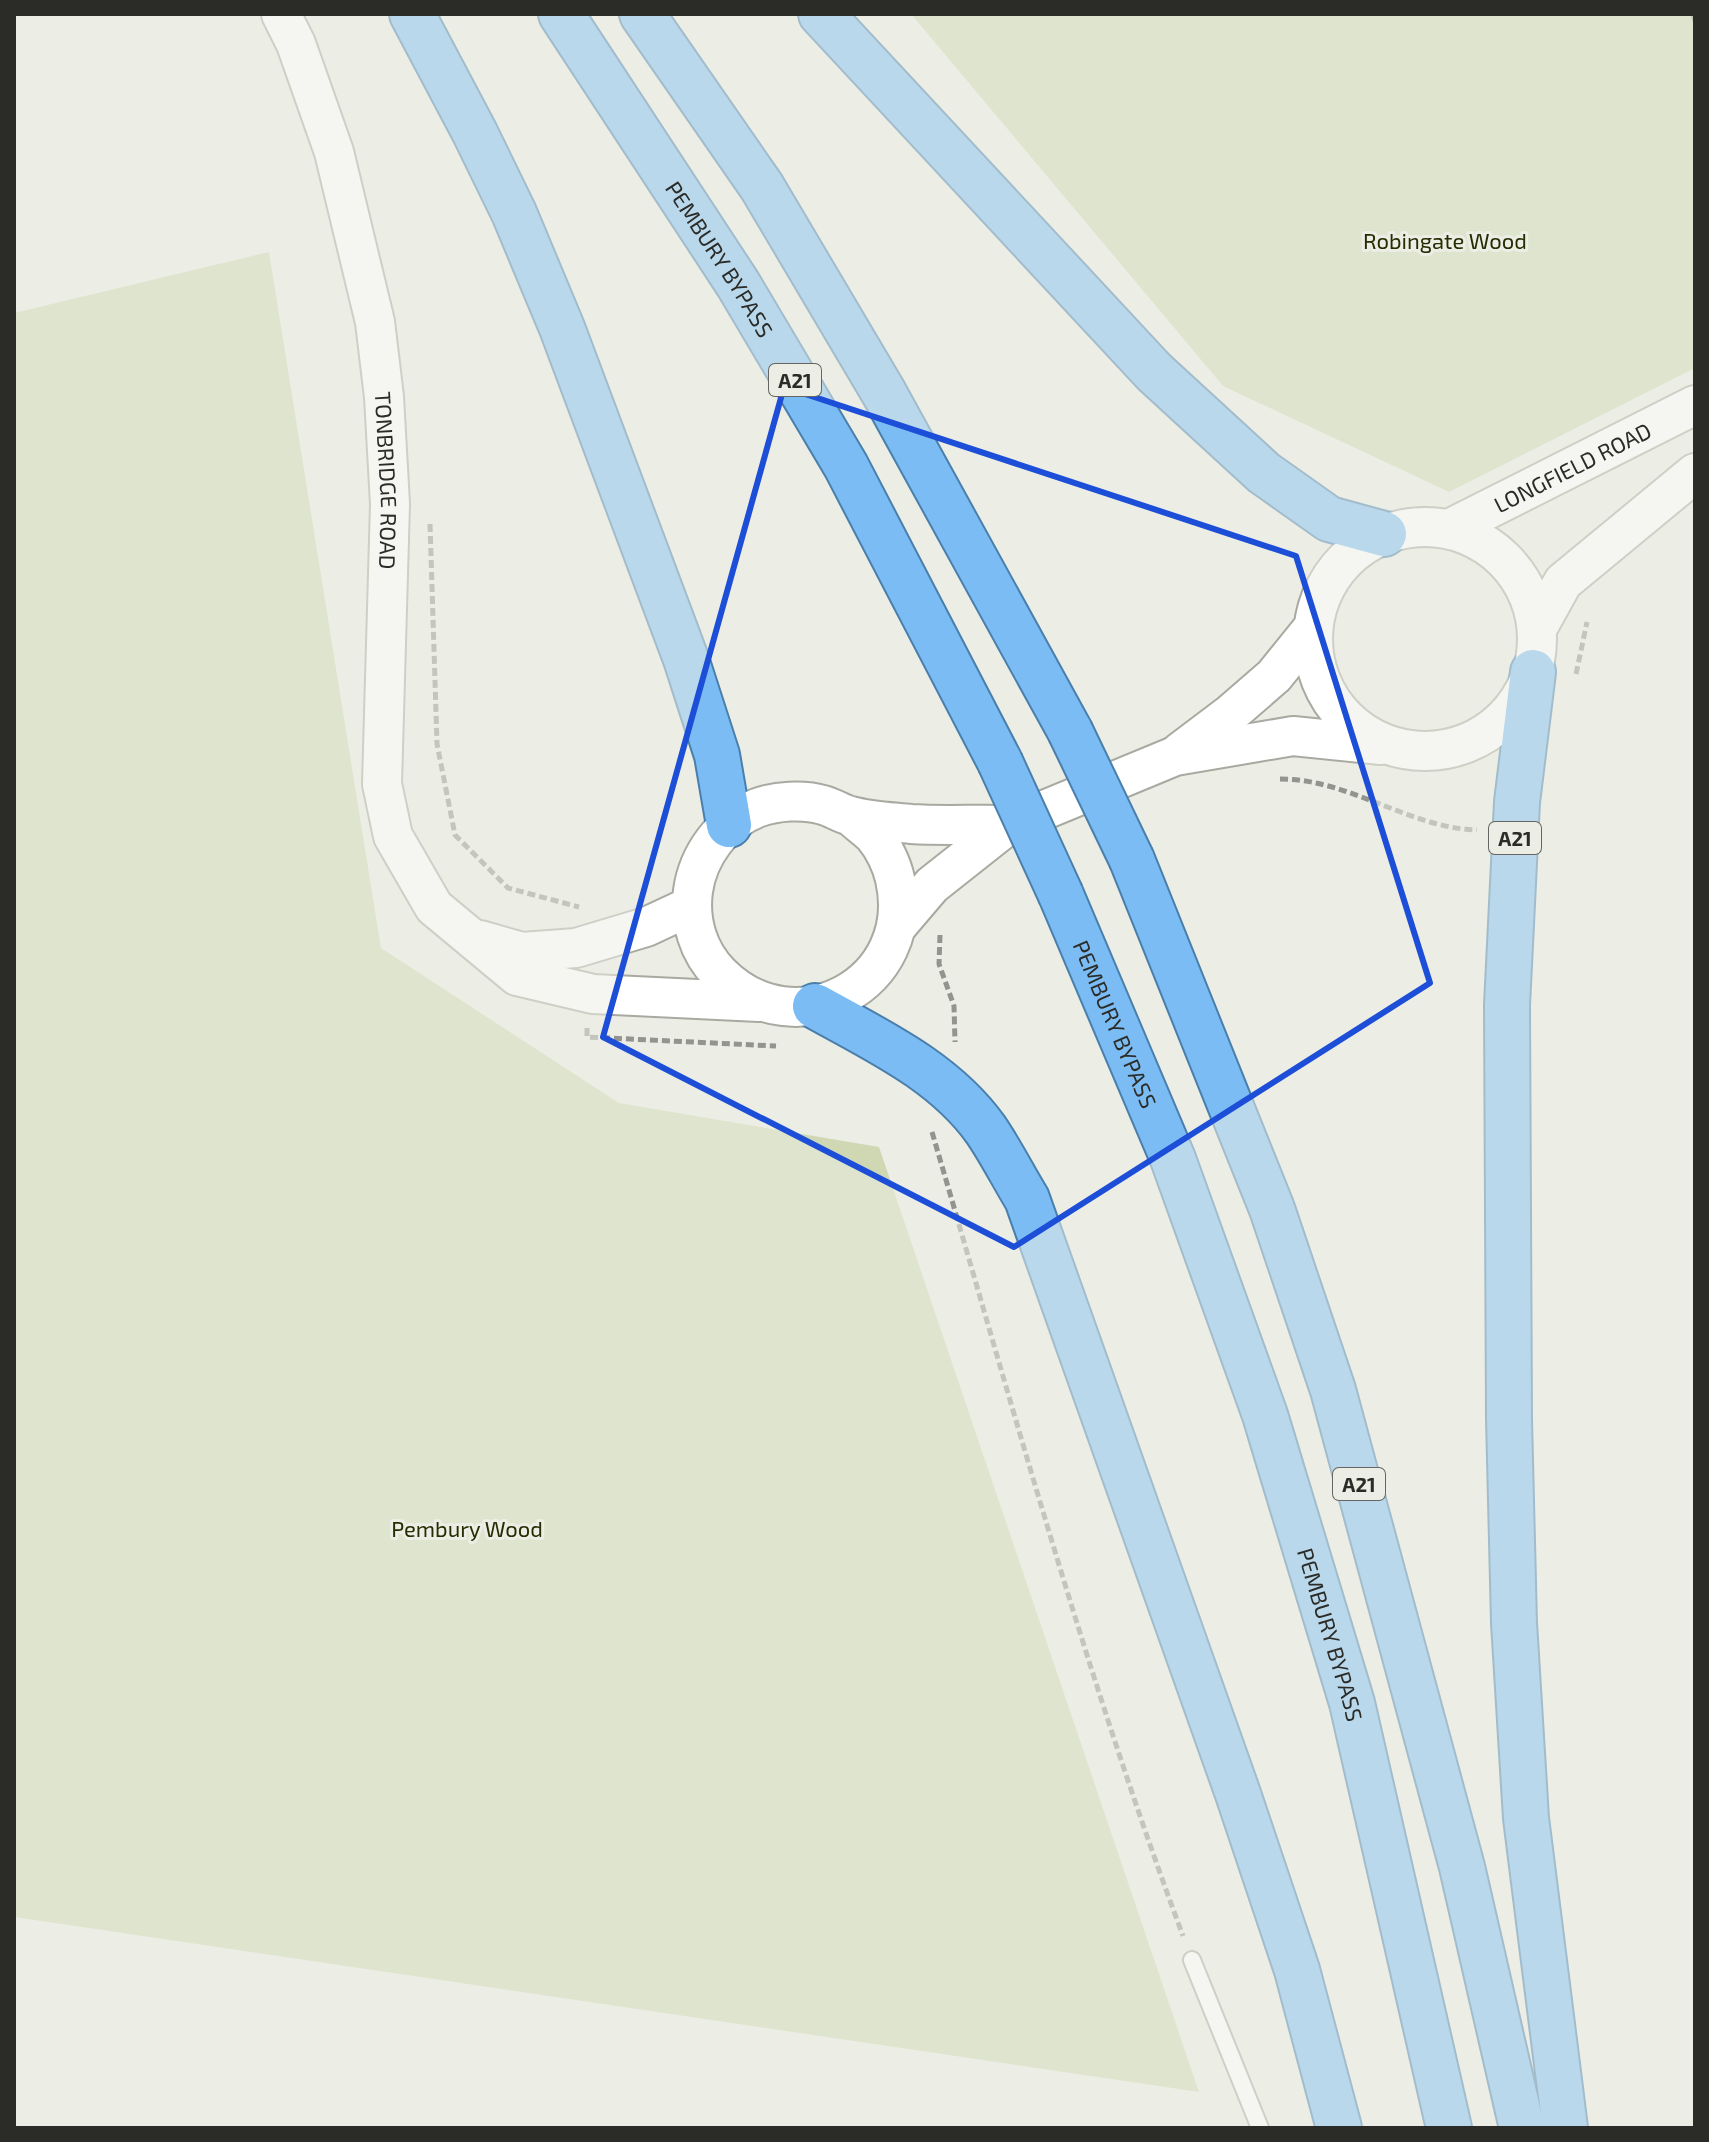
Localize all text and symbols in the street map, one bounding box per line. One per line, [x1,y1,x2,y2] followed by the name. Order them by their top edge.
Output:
[661,176,779,341] street label: PEMBURY BYPASS
[1363,227,1527,253] park label: Robingate Wood
[769,364,821,396] road number: A21
[371,391,403,570] street label: TONBRIDGE ROAD
[1489,416,1655,517] street label: LONGFIELD ROAD
[1489,822,1541,854] road number: A21
[1069,936,1163,1112] street label: PEMBURY BYPASS
[1333,1468,1385,1500] road number: A21
[391,1515,543,1541] park label: Pembury Wood
[1293,1545,1369,1724] street label: PEMBURY BYPASS

